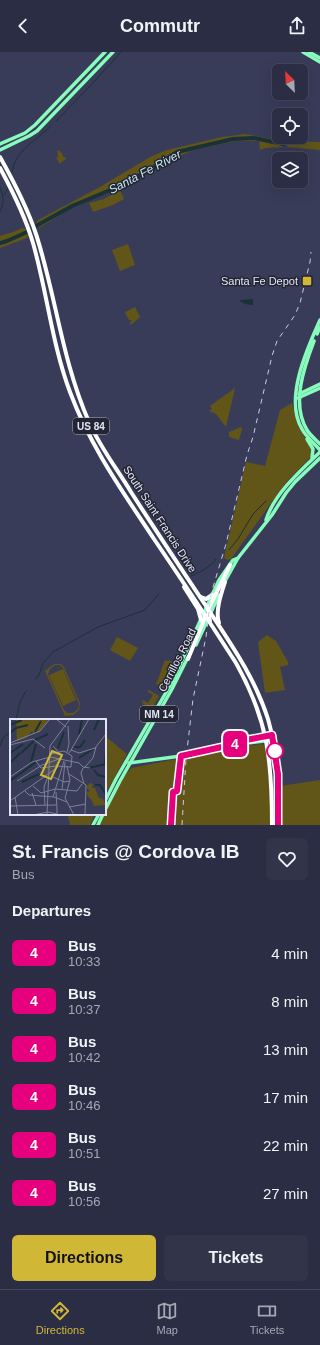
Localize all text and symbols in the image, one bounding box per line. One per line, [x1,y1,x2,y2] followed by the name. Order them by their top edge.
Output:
[12,15,34,37] icon: back
[286,15,308,37] icon: share
[120,16,200,36] text: Commutr
[272,64,308,100] north arrow
[272,64,308,188] map controls
[272,108,308,144] button: locate
[106,147,184,197] water label: Santa Fe River
[272,152,308,188] button: layers
[221,275,298,287] place label: Santa Fe Depot
[301,275,313,287] marker: Santa Fe Depot
[73,418,109,434] road number: US 84
[121,463,199,575] street label: South Saint Francis Drive
[156,626,198,694] street label: Cerrillos Road
[140,706,178,722] road number: NM 14
[10,719,106,815] inset map
[222,731,248,757] line badge: 4
[231,736,239,752] text: 4
[266,742,284,760] unlabelled marker
[266,838,308,880] button: heart
[12,841,240,862] text: St. Francis @ Cordova IB
[12,867,34,882] text: Bus
[12,902,91,919] text: Departures
[68,937,96,954] text: Bus
[30,945,38,961] text: 4
[271,945,308,962] text: 4 min
[68,954,101,969] text: 10:33
[68,985,96,1002] text: Bus
[30,993,38,1009] text: 4
[271,993,308,1010] text: 8 min
[68,1002,101,1017] text: 10:37
[68,1033,96,1050] text: Bus
[30,1041,38,1057] text: 4
[263,1041,308,1058] text: 13 min
[68,1050,101,1065] text: 10:42
[68,1081,96,1098] text: Bus
[30,1089,38,1105] text: 4
[263,1089,308,1106] text: 17 min
[68,1098,101,1113] text: 10:46
[68,1129,96,1146] text: Bus
[30,1137,38,1153] text: 4
[263,1137,308,1154] text: 22 min
[68,1146,101,1161] text: 10:51
[68,1177,96,1194] text: Bus
[30,1185,38,1201] text: 4
[263,1185,308,1202] text: 27 min
[68,1194,101,1209] text: 10:56
[12,1235,156,1281] button: Directions
[164,1235,308,1281] button: Tickets
[36,1300,85,1336] tab: Directions
[156,1300,178,1336] tab: Map
[250,1300,284,1336] tab: Tickets

